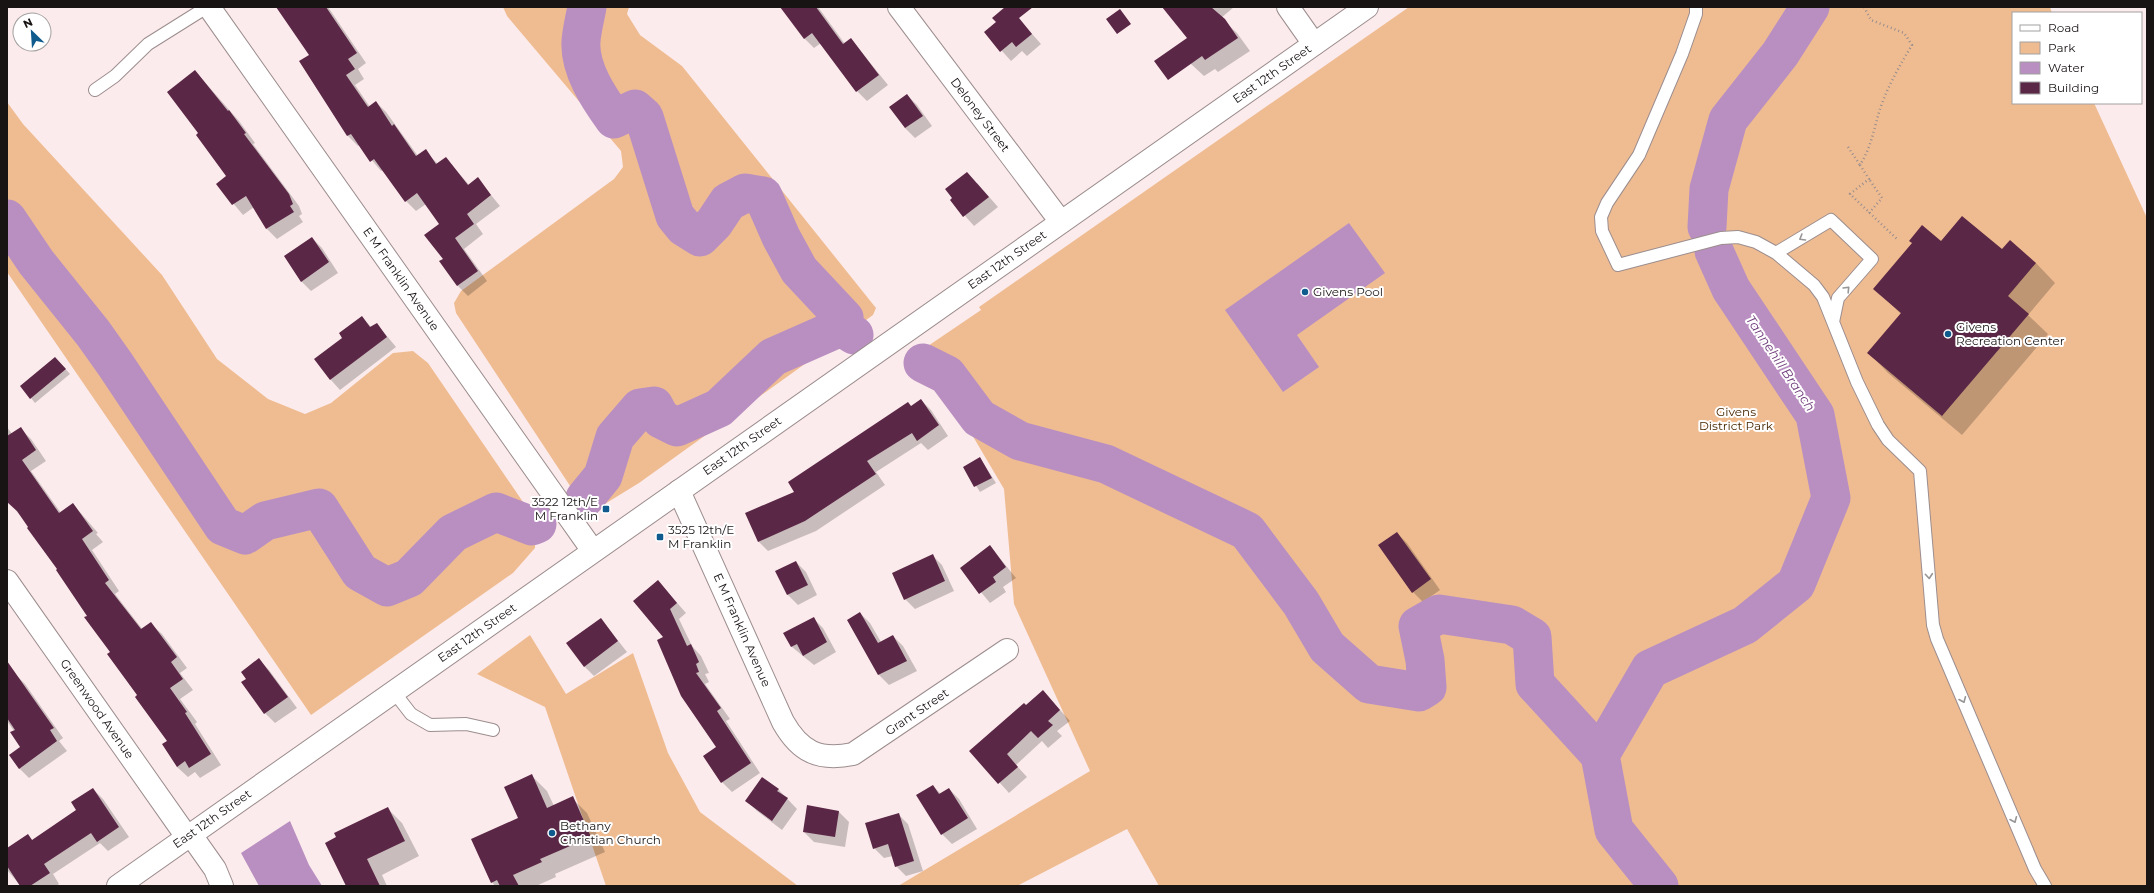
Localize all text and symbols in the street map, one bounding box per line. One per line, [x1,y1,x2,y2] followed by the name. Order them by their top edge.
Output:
[12,12,52,52] north arrow
[2012,12,2142,104] legend
[21,15,35,31] text: N
[2048,20,2079,35] text: Road
[2048,40,2076,55] text: Park
[1230,41,1314,106] street label: East 12th Street
[2048,60,2085,75] text: Water
[948,75,1013,155] street label: Deloney Street
[2048,80,2099,95] text: Building
[360,224,443,333] street label: E M Franklin Avenue
[965,227,1049,292] street label: East 12th Street
[1799,233,1806,240] one-way arrow
[1313,284,1383,299] place label: Givens Pool
[1842,286,1850,294] one-way arrow
[1300,287,1310,297] marker: Givens Pool
[1743,312,1819,414] water label: Tannehill Branch
[1956,319,2065,348] place label: Givens Recreation Center
[1943,329,1953,339] marker: Givens Recreation Center
[1699,404,1774,433] park label: Givens District Park
[700,413,784,478] street label: East 12th Street
[532,494,598,523] place label: 3522 12th/E M Franklin
[601,504,611,514] marker: 3522 12th/E M Franklin
[668,522,734,551] place label: 3525 12th/E M Franklin
[655,532,665,542] marker: 3525 12th/E M Franklin
[711,571,774,689] street label: E M Franklin Avenue
[1925,573,1934,579] one-way arrow
[435,600,519,665] street label: East 12th Street
[57,656,138,762] street label: Greenwood Avenue
[882,685,951,738] street label: Grant Street
[1958,697,1966,704] one-way arrow
[170,786,254,851] street label: East 12th Street
[2009,816,2017,823] one-way arrow
[560,818,661,847] place label: Bethany Christian Church
[547,828,557,838] marker: Bethany Christian Church

